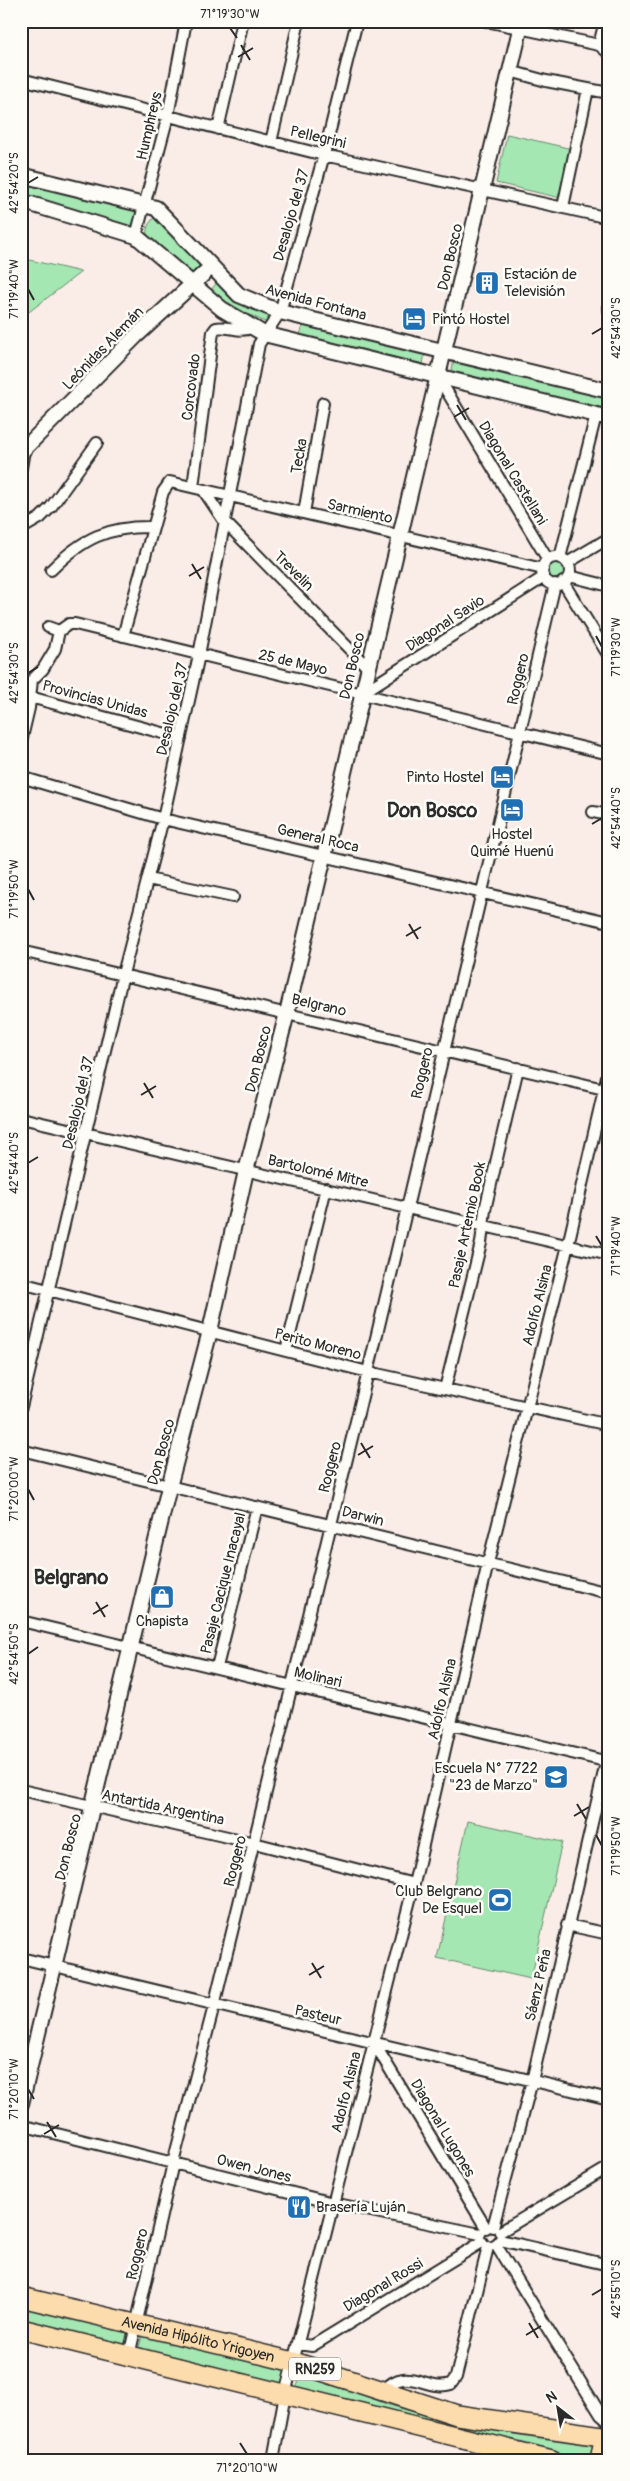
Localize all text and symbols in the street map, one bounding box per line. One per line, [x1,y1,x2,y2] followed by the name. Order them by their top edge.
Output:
[200,7,260,22] text: 71°19'30"W
[132,90,167,162] street label: Humphreys
[288,122,348,153] street label: Pellegrini
[7,152,22,214] text: 42°54'20"S
[269,167,314,263] street label: Desalojo del 37
[434,222,467,292] street label: Don Bosco
[7,259,22,319] text: 71°19'40"W
[504,265,577,301] place label: Estación de Televisión
[474,270,500,296] building icon: Estación de Televisión
[263,280,369,325] street label: Avenida Fontana
[609,297,624,359] text: 42°54'30"S
[59,303,148,394] street label: Leónidas Alemán
[401,306,427,332] hotel icon: Pintó Hostel
[432,310,510,329] place label: Pintó Hostel
[178,353,205,422] street label: Corcovado
[474,418,551,529] street label: Diagonal Castellani
[287,437,312,475] street label: Tecka
[325,495,394,528] street label: Sarmiento
[270,547,318,595] street label: Trevelin
[402,591,488,656] street label: Diagonal Savio
[609,617,624,677] text: 71°19'30"W
[336,631,369,701] street label: Don Bosco
[7,642,22,704] text: 42°54'30"S
[257,645,329,680] street label: 25 de Mayo
[503,651,534,707] street label: Roggero
[153,661,192,757] street label: Desalojo del 37
[40,676,150,723] street label: Provincias Unidas
[489,764,515,790] hotel icon: Pinto Hostel
[406,768,484,787] place label: Pinto Hostel
[609,787,624,849] text: 42°54'40"S
[499,797,525,823] hotel icon: Hostel Quimé Huenú
[387,798,478,823] district label: Don Bosco
[275,820,361,857] street label: General Roca
[470,825,554,861] place label: Hostel Quimé Huenú
[7,859,22,919] text: 71°19'50"W
[290,990,348,1021] street label: Belgrano
[241,1024,276,1094] street label: Don Bosco
[407,1045,438,1101] street label: Roggero
[59,1055,98,1151] street label: Desalojo del 37
[7,1132,22,1194] text: 42°54'40"S
[266,1151,371,1192] street label: Bartolomé Mitre
[445,1159,490,1290] street label: Pasaje Artemio Book
[609,1216,624,1276] text: 71°19'40"W
[518,1263,557,1348] street label: Adolfo Alsina
[272,1325,363,1364] street label: Perito Moreno
[144,1417,179,1487] street label: Don Bosco
[315,1439,346,1495] street label: Roggero
[7,1456,22,1522] text: 71°20'00"W
[340,1502,386,1531] street label: Darwin
[197,1510,250,1656] street label: Pasaje Cacique Inacayal
[34,1565,108,1590] district label: Belgrano
[149,1584,175,1610] shop icon: Chapista
[136,1612,188,1631] place label: Chapista
[7,1623,22,1685] text: 42°54'50"S
[424,1657,461,1742] street label: Adolfo Alsina
[292,1663,344,1692] street label: Molinari
[435,1759,538,1795] place label: Escuela N° 7722 "23 de Marzo"
[543,1764,569,1790] school or university icon: Escuela N° 7722 "23 de Marzo"
[100,1785,226,1830] street label: Antartida Argentina
[51,1812,86,1882] street label: Don Bosco
[609,1816,624,1876] text: 71°19'50"W
[220,1833,251,1889] street label: Roggero
[395,1882,482,1918] place label: Club Belgrano De Esquel
[487,1887,513,1913] sports icon: Club Belgrano De Esquel
[521,1947,556,2023] street label: Sáenz Peña
[293,2001,344,2030] street label: Pasteur
[327,2050,366,2135] street label: Adolfo Alsina
[7,2058,22,2120] text: 71°20'10"W
[406,2076,479,2181] street label: Diagonal Lugones
[215,2150,293,2187] street label: Owen Jones
[286,2194,312,2220] restaurant icon: Brasería Luján
[316,2198,406,2217] place label: Brasería Luján
[122,2226,153,2282] street label: Roggero
[340,2254,427,2317] street label: Diagonal Rossi
[609,2259,624,2319] text: 42°55'10"S
[119,2312,276,2367] street label: Avenida Hipólito Yrigoyen
[289,2358,341,2380] road number: RN259
[532,2384,582,2434] north arrow
[543,2388,560,2407] text: N
[216,2461,278,2476] text: 71°20'10"W

